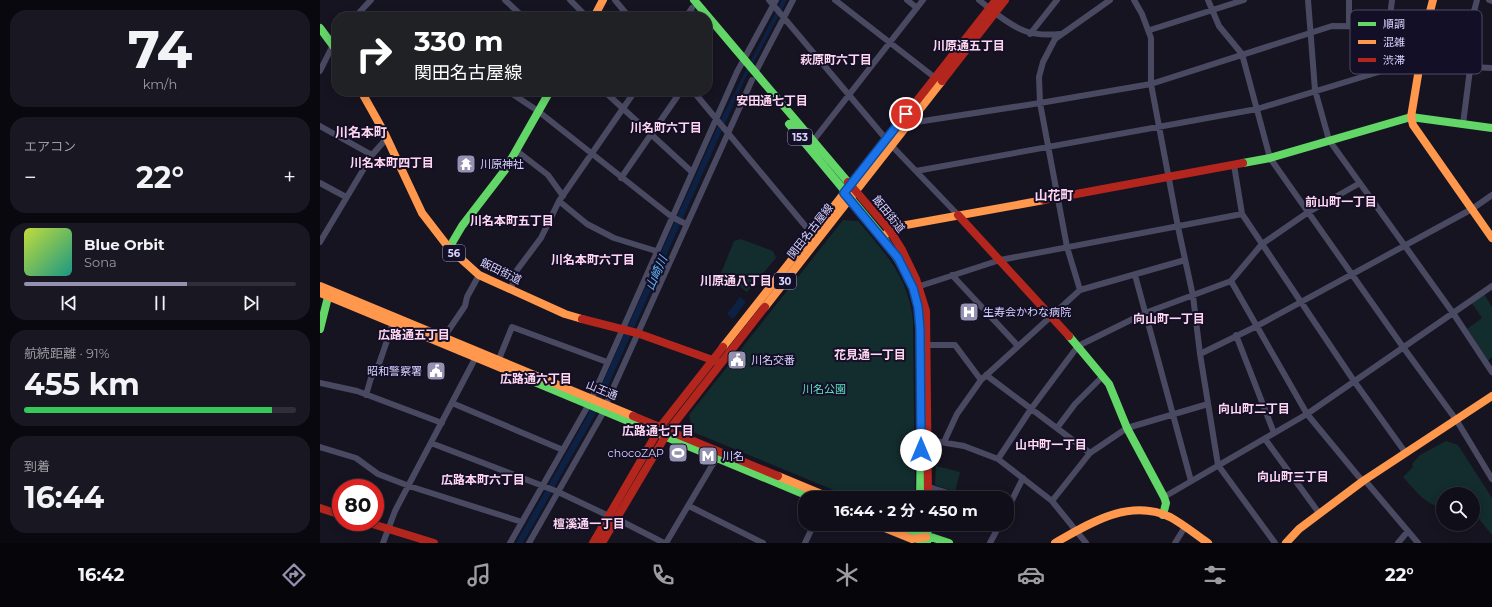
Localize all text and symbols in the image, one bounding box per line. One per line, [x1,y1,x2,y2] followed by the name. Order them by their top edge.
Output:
[1350,10,1482,74] legend
[1383,17,1405,31] text: 順調
[128,18,192,81] text: 74
[414,24,503,58] text: 330 m
[348,28,400,80] icon: right
[1383,35,1405,49] text: 混雑
[933,38,1005,53] district label: 川原通五丁目
[800,52,872,67] district label: 萩原町六丁目
[1383,53,1405,67] text: 渋滞
[414,62,522,84] text: 関田名古屋線
[143,76,177,92] text: km/h
[736,93,808,108] district label: 安田通七丁目
[889,97,923,131] pin
[895,103,917,125] icon: arrive
[630,120,702,135] district label: 川名町六丁目
[335,124,387,140] district label: 川名本町
[788,129,812,145] road number: 153
[24,138,76,154] text: エアコン
[455,153,477,175] temple icon: 川原神社
[350,155,434,170] district label: 川名本町四丁目
[480,157,524,171] place label: 川原神社
[136,159,184,196] text: 22°
[24,164,37,191] text: −
[283,164,296,191] text: +
[1034,187,1074,203] district label: 山花町
[870,192,908,236] street label: 飯田街道
[1305,194,1377,209] district label: 前山町一丁目
[784,201,836,261] street label: 関田名古屋線
[470,213,554,228] district label: 川名本町五丁目
[84,235,164,254] text: Blue Orbit
[443,245,465,261] road number: 56
[551,252,635,267] district label: 川名本町六丁目
[642,252,671,293] water label: 山崎川
[84,254,117,270] text: Sona
[478,255,524,287] street label: 飯田街道
[700,273,772,288] district label: 川原通八丁目
[774,273,796,289] road number: 30
[58,292,80,314] icon: previous
[149,292,171,314] icon: pause
[240,292,262,314] icon: next
[958,301,980,323] hospital icon: 生寿会かわな病院
[983,305,1071,319] place label: 生寿会かわな病院
[1133,311,1205,326] district label: 向山町一丁目
[378,327,450,342] district label: 広路通五丁目
[24,345,109,361] text: 航続距離 · 91%
[834,347,906,362] district label: 花見通一丁目
[726,349,748,371] public building icon: 川名交番
[751,353,795,367] place label: 川名交番
[425,360,447,382] public building icon: 昭和警察署
[367,364,422,378] place label: 昭和警察署
[24,366,140,403] text: 455 km
[500,371,572,386] district label: 広路通六丁目
[584,377,620,403] street label: 山王通
[802,382,846,396] park label: 川名公園
[1218,401,1290,416] district label: 向山町二丁目
[622,423,694,438] district label: 広路通七丁目
[900,429,942,471] position arrow
[1015,437,1087,452] district label: 山中町一丁目
[667,442,689,464] sports icon: chocoZAP
[697,445,719,467] metro station icon: 川名
[608,446,664,460] place label: chocoZAP
[722,449,744,463] place label: 川名
[24,458,50,474] text: 到着
[1257,469,1329,484] district label: 向山町三丁目
[441,472,525,487] district label: 広路本町六丁目
[24,479,104,516] text: 16:44
[332,479,384,531] speed limit sign: 80
[1436,487,1480,531] map controls
[1436,487,1480,531] button: search
[834,501,978,520] text: 16:44 · 2 分 · 450 m
[553,516,625,531] district label: 檀溪通一丁目
[280,561,308,589] icon: directions
[465,561,493,589] icon: music
[649,561,677,589] icon: phone
[833,561,861,589] icon: climate
[1017,561,1045,589] icon: car
[1201,561,1229,589] icon: filters
[78,564,124,586] text: 16:42
[1385,564,1414,586] text: 22°

